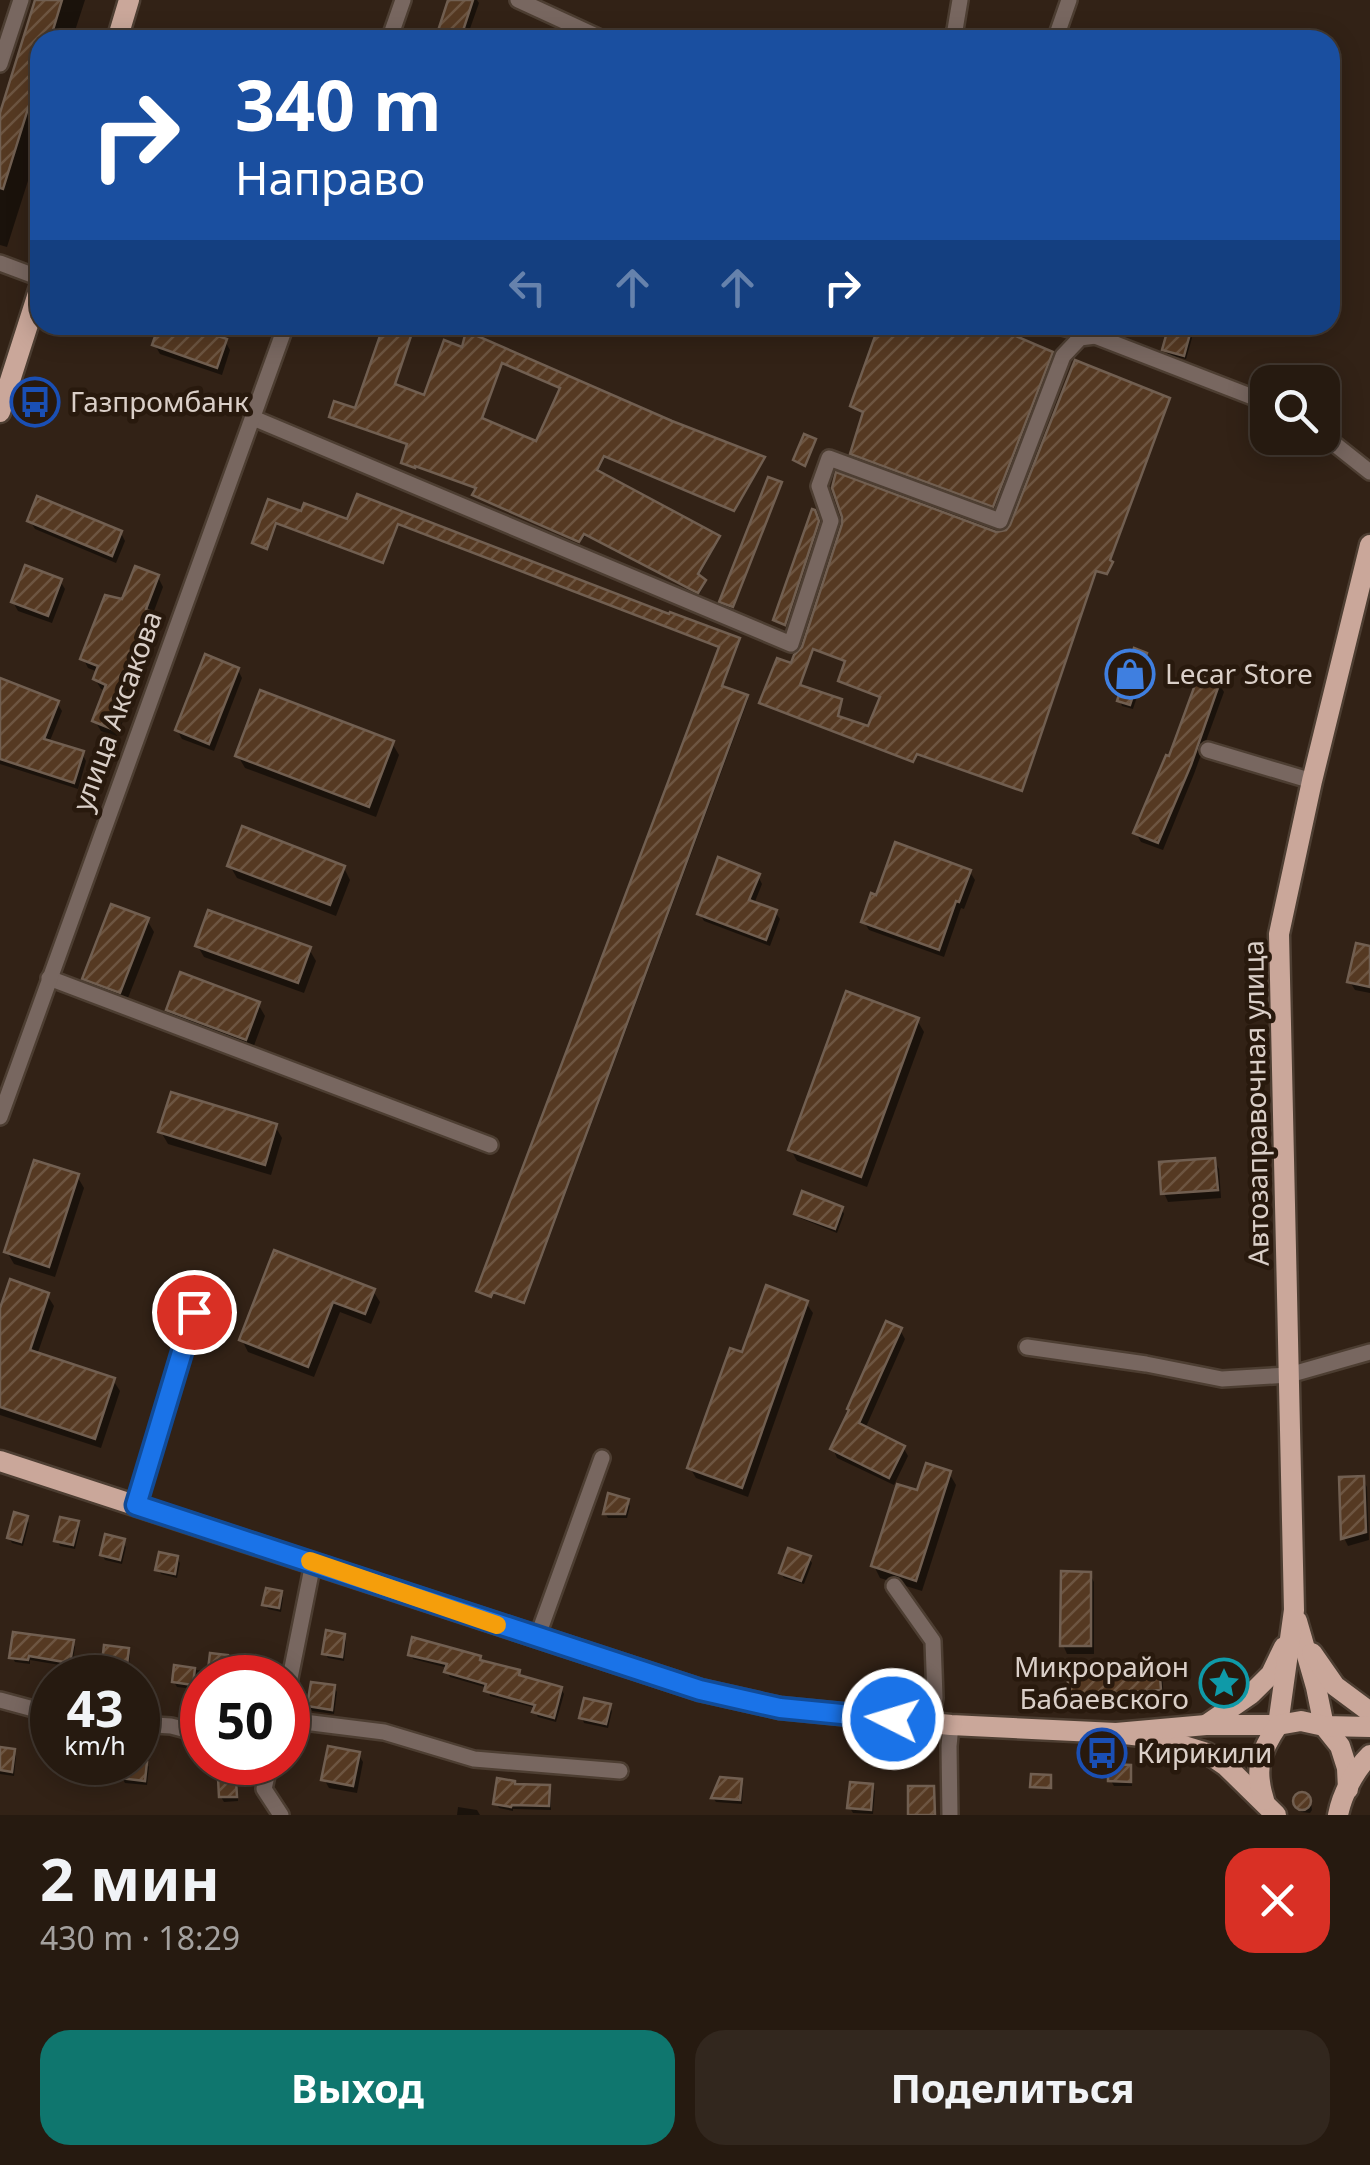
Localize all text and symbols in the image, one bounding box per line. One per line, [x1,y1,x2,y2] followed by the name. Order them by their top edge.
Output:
[235,56,442,152] text: 340 m
[70,70,200,200] icon: right
[235,147,425,208] text: Направо
[500,260,555,315] icon: left
[605,260,660,315] icon: ahead
[710,260,765,315] icon: ahead
[815,260,870,315] icon: right
[1250,365,1340,455] map controls
[1250,365,1340,455] button: search
[9,376,61,428] bus stop icon: Газпромбанк
[70,382,249,420] place label: Газпромбанк
[62,605,170,816] street label: улица Аксакова
[1104,648,1156,700] shop icon: Lecar Store
[1165,654,1313,692] place label: Lecar Store
[1233,940,1277,1266] street label: Автозаправочная улица
[152,1270,237,1355] pin
[167,1285,222,1340] icon: arrive
[1014,1647,1189,1717] place label: Микрорайон Бабаевского
[180,1655,310,1785] speed limit sign: 50
[1198,1657,1250,1709] place icon: Микрорайон Бабаевского
[841,1667,945,1771] position arrow
[66,1674,124,1742] text: 43
[1076,1727,1128,1779] bus stop icon: Кирикили
[64,1728,126,1762] text: km/h
[1137,1733,1272,1771] place label: Кирикили
[40,1837,220,1919] text: 2 мин
[1225,1848,1330,1953] button: close
[40,1916,240,1959] text: 430 m · 18:29
[40,2030,675,2145] button: Выход
[695,2030,1330,2145] button: Поделиться

